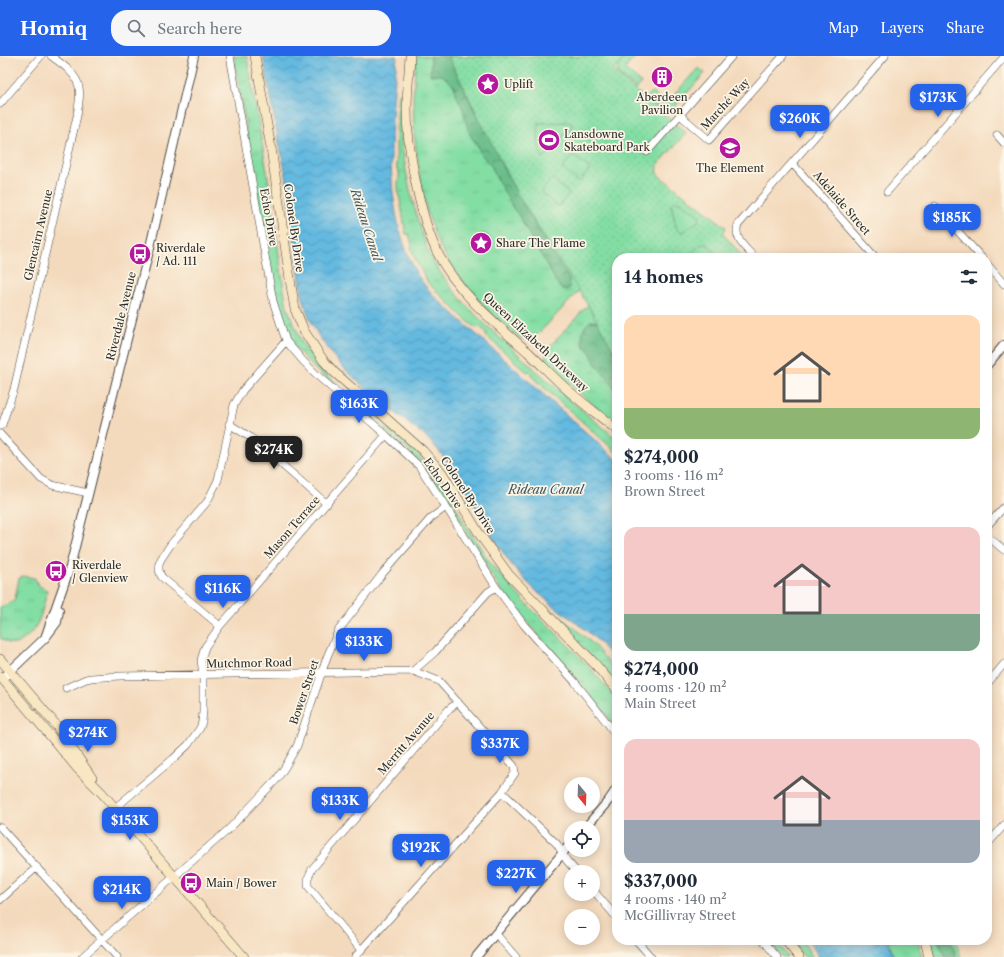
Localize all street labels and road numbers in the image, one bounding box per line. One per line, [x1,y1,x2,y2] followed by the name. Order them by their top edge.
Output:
[698,75,753,133] street label: Marché Way
[810,167,874,238] street label: Adelaide Street
[281,183,307,273] street label: Colonel By Drive
[257,187,281,247] street label: Echo Drive
[21,188,55,282] street label: Glencairn Avenue
[103,270,139,362] street label: Riverdale Avenue
[480,289,592,395] street label: Queen Elizabeth Driveway
[438,454,498,536] street label: Colonel By Drive
[420,455,466,511] street label: Echo Drive
[261,493,323,561] street label: Mason Terrace
[206,655,292,671] street label: Mutchmor Road
[286,658,322,726] street label: Bower Street
[375,709,437,777] street label: Merritt Avenue

